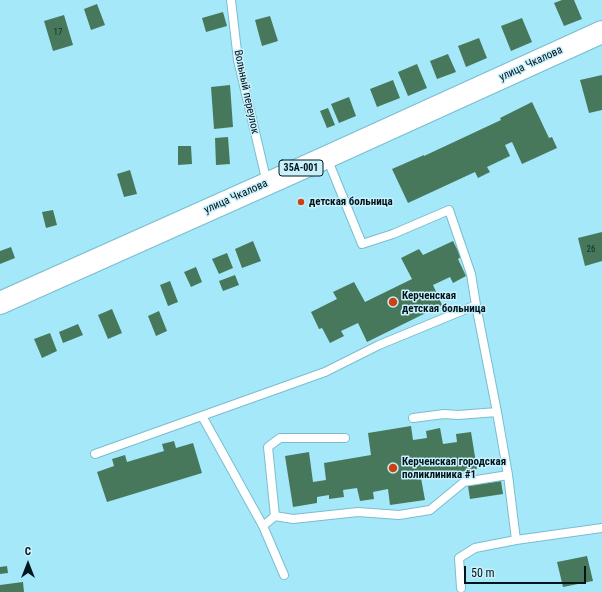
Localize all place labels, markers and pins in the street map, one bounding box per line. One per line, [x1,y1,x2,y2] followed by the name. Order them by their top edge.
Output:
[309,195,393,209] place label: детская больница
[296,197,306,207] marker: детская больница
[402,289,486,315] place label: Керченская детская больница
[387,296,399,308] marker: Керченская детская больница
[402,455,506,481] place label: Керченская городская поликлиника #1
[387,462,399,474] marker: Керченская городская поликлиника #1

